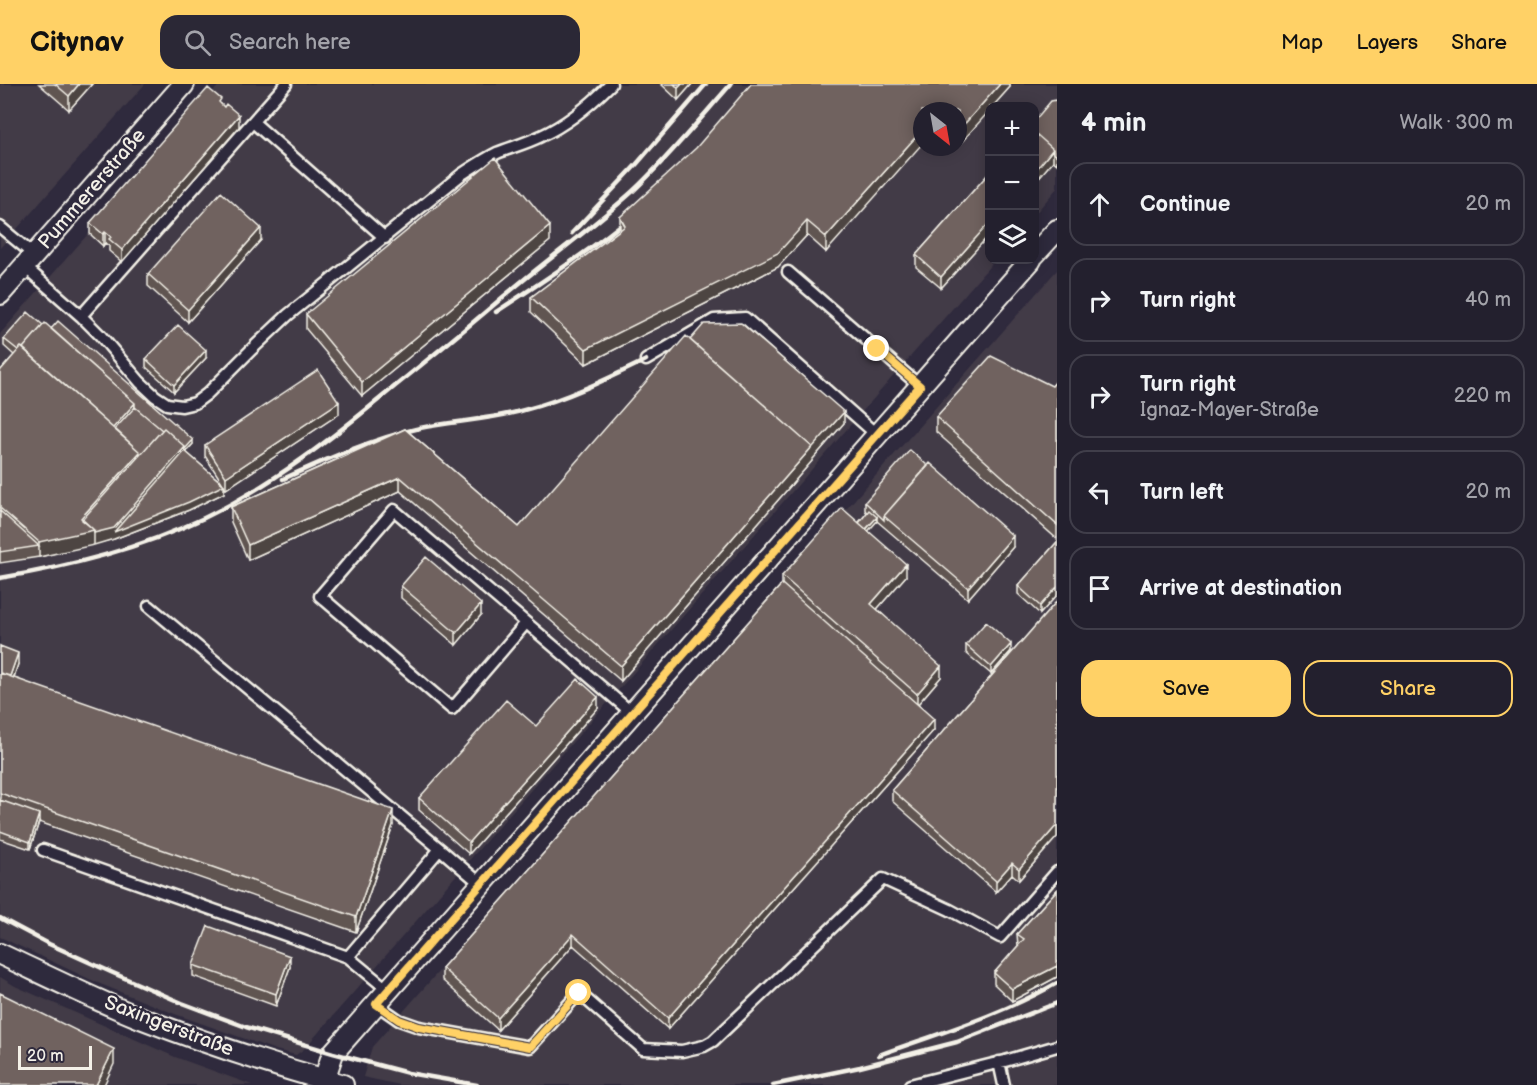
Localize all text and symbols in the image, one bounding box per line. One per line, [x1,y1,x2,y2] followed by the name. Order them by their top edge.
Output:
[160,15,580,69] search box
[30,26,124,59] text: Citynav
[181,26,214,59] icon: search
[229,29,351,56] text: Search here
[1281,30,1323,55] text: Map
[1356,30,1418,55] text: Layers
[1451,30,1507,55] text: Share
[913,102,967,156] north arrow
[985,102,1039,264] map controls
[985,102,1039,156] button: +
[1081,108,1146,139] text: 4 min
[1400,111,1513,135] text: Walk · 300 m
[33,124,151,254] street label: Pummererstraße
[985,156,1039,210] button: −
[1083,188,1116,221] icon: ahead
[1140,191,1230,218] text: Continue
[1466,192,1511,216] text: 20 m
[985,210,1039,264] button: layers
[1083,284,1116,317] icon: right
[1140,287,1236,314] text: Turn right
[1465,288,1511,312] text: 40 m
[863,335,889,361] route end
[1140,371,1236,398] text: Turn right
[1083,380,1116,413] icon: right
[1454,384,1511,408] text: 220 m
[1140,398,1319,422] text: Ignaz-Mayer-Straße
[1083,476,1116,509] icon: left
[1140,479,1224,506] text: Turn left
[1466,480,1511,504] text: 20 m
[1083,572,1116,605] icon: arrive
[1140,575,1342,602] text: Arrive at destination
[1081,660,1291,717] button: Save
[1303,660,1513,717] button: Share
[565,979,591,1005] route start
[101,990,237,1062] street label: Saxingerstraße
[18,1043,92,1070] scale bar
[27,1047,63,1066] text: 20 m

